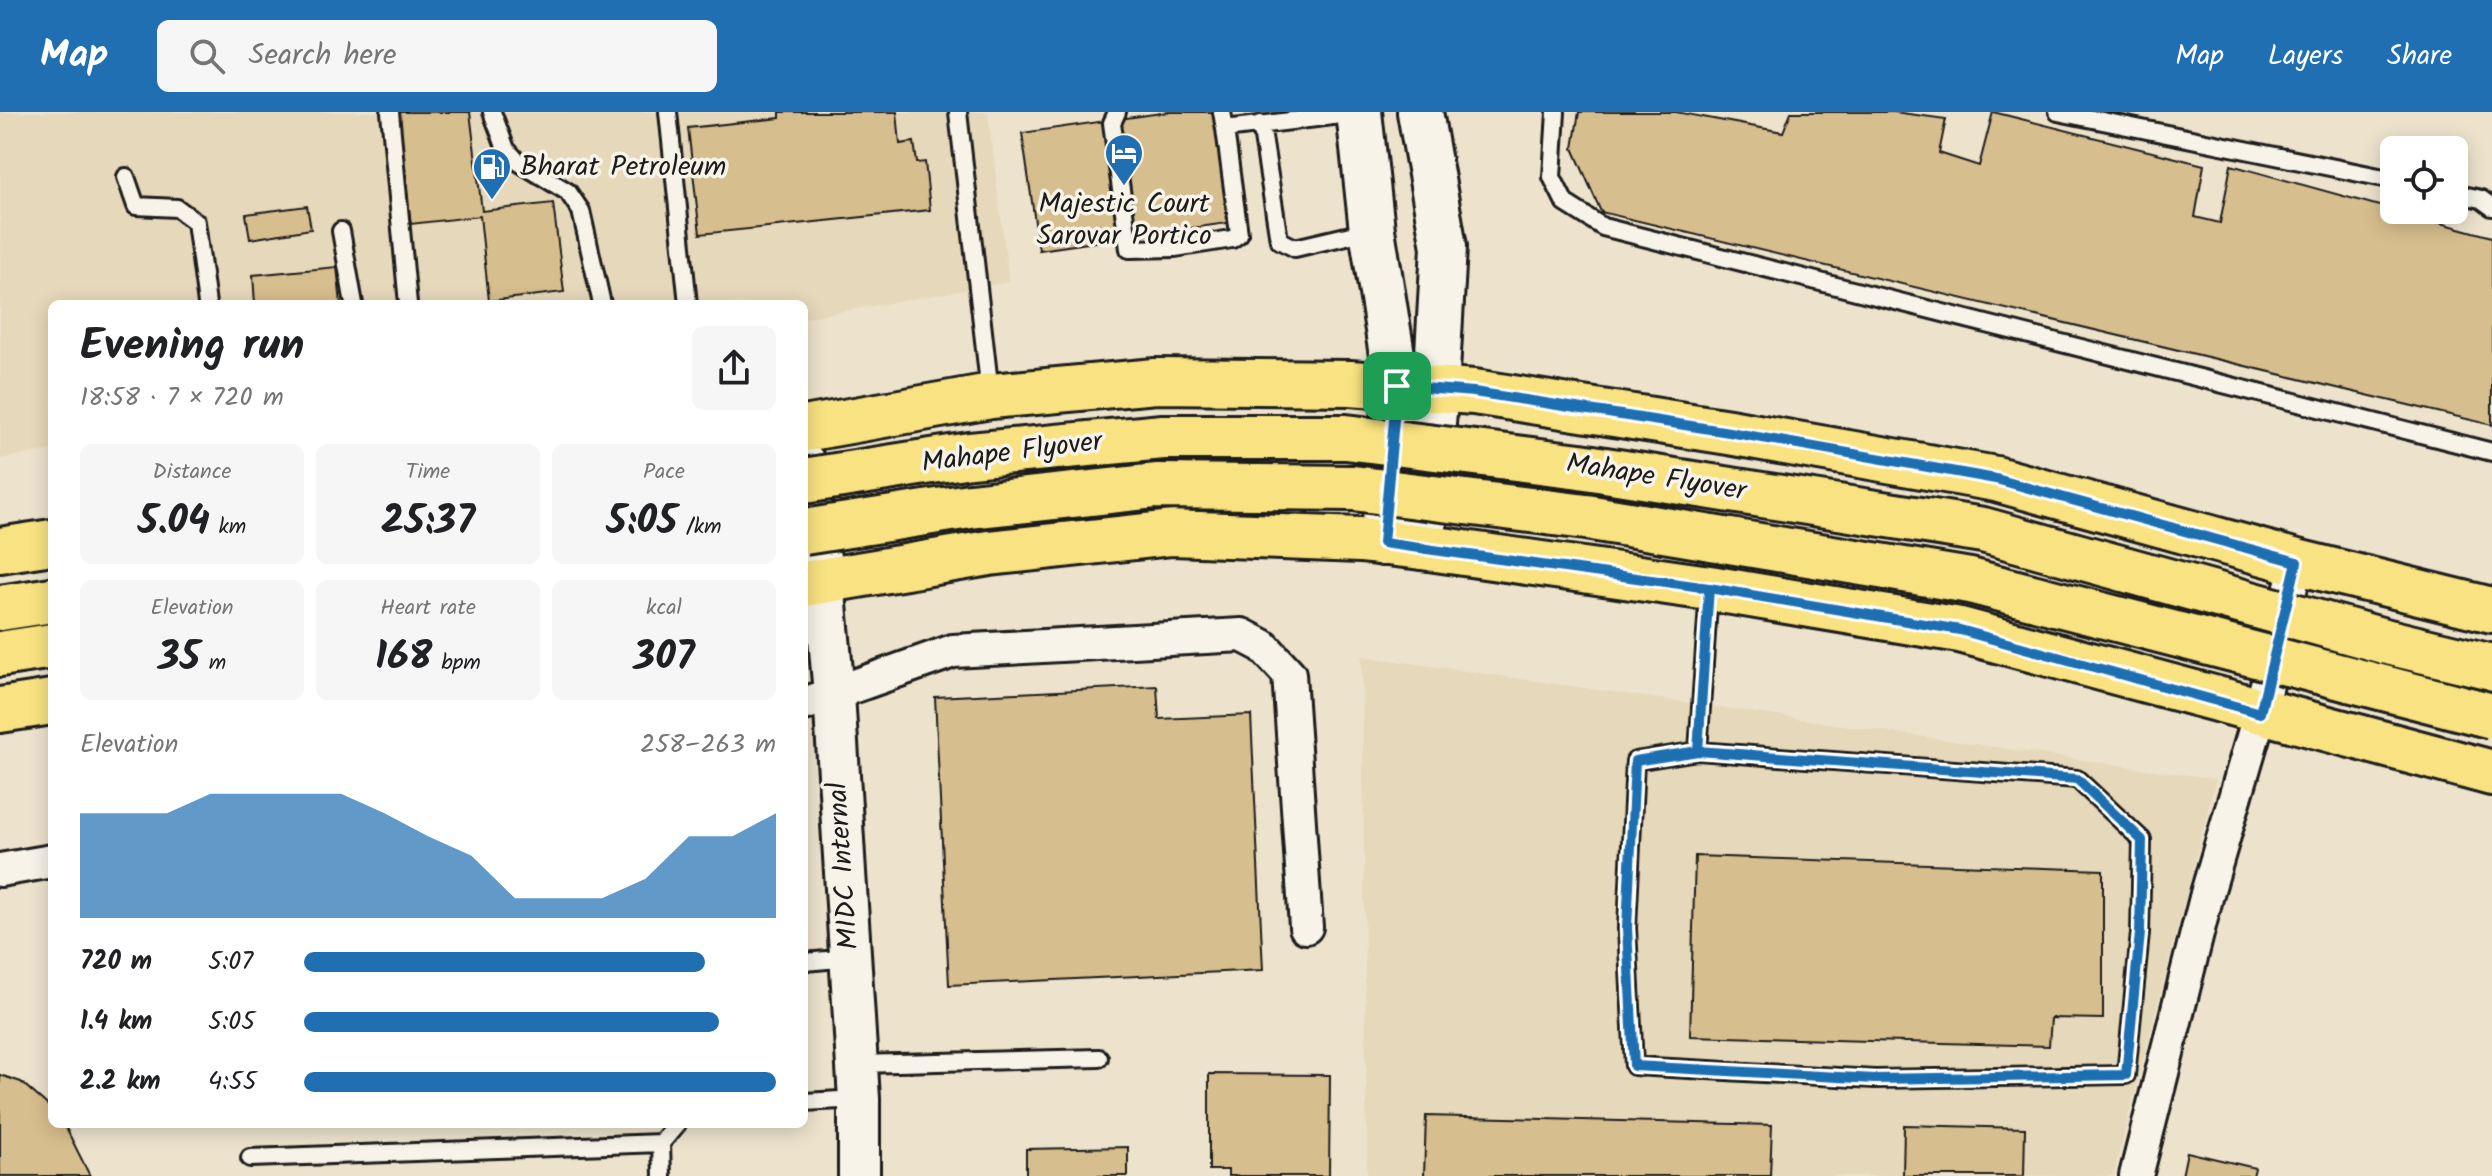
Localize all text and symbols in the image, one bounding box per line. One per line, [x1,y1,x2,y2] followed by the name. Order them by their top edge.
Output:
[157,20,717,92] search box
[40,26,109,86] text: Map
[249,32,396,80] text: Search here
[185,34,229,78] icon: search
[2175,34,2224,79] text: Map
[2268,34,2343,79] text: Layers
[2387,34,2452,79] text: Share
[1103,132,1145,187] hotel icon: Majestic Court Sarovar Portico
[2380,136,2468,224] map controls
[2380,136,2468,224] button: locate
[520,145,726,190] place label: Bharat Petroleum
[471,146,513,201] fuel station icon: Bharat Petroleum
[1036,182,1212,259] place label: Majestic Court Sarovar Portico
[80,312,304,382] text: Evening run
[692,326,776,410] button: share
[1363,352,1431,420] pin
[1375,364,1419,408] icon: arrive
[80,377,284,419] text: 18:58 · 7 × 720 m
[919,419,1107,486] street label: Mahape Flyover
[1563,442,1751,515] street label: Mahape Flyover
[152,455,232,490] text: Distance
[406,455,450,490] text: Time
[643,455,685,490] text: Pace
[138,490,210,554] text: 5.04
[381,490,475,554] text: 25:37
[606,490,677,554] text: 5:05
[210,510,246,545] text: km
[677,510,722,545] text: /km
[150,591,234,626] text: Elevation
[380,591,476,626] text: Heart rate
[646,591,682,626] text: kcal
[158,626,200,690] text: 35
[375,626,432,690] text: 168
[633,626,695,690] text: 307
[200,646,226,681] text: m
[432,646,481,681] text: bpm
[80,724,178,766] text: Elevation
[640,724,776,766] text: 258–263 m
[816,780,872,951] street label: MIDC Internal
[80,941,152,983] text: 720 m
[208,941,253,983] text: 5:07
[80,1001,152,1043] text: 1.4 km
[208,1001,255,1043] text: 5:05
[80,1061,161,1103] text: 2.2 km
[208,1061,257,1103] text: 4:55

